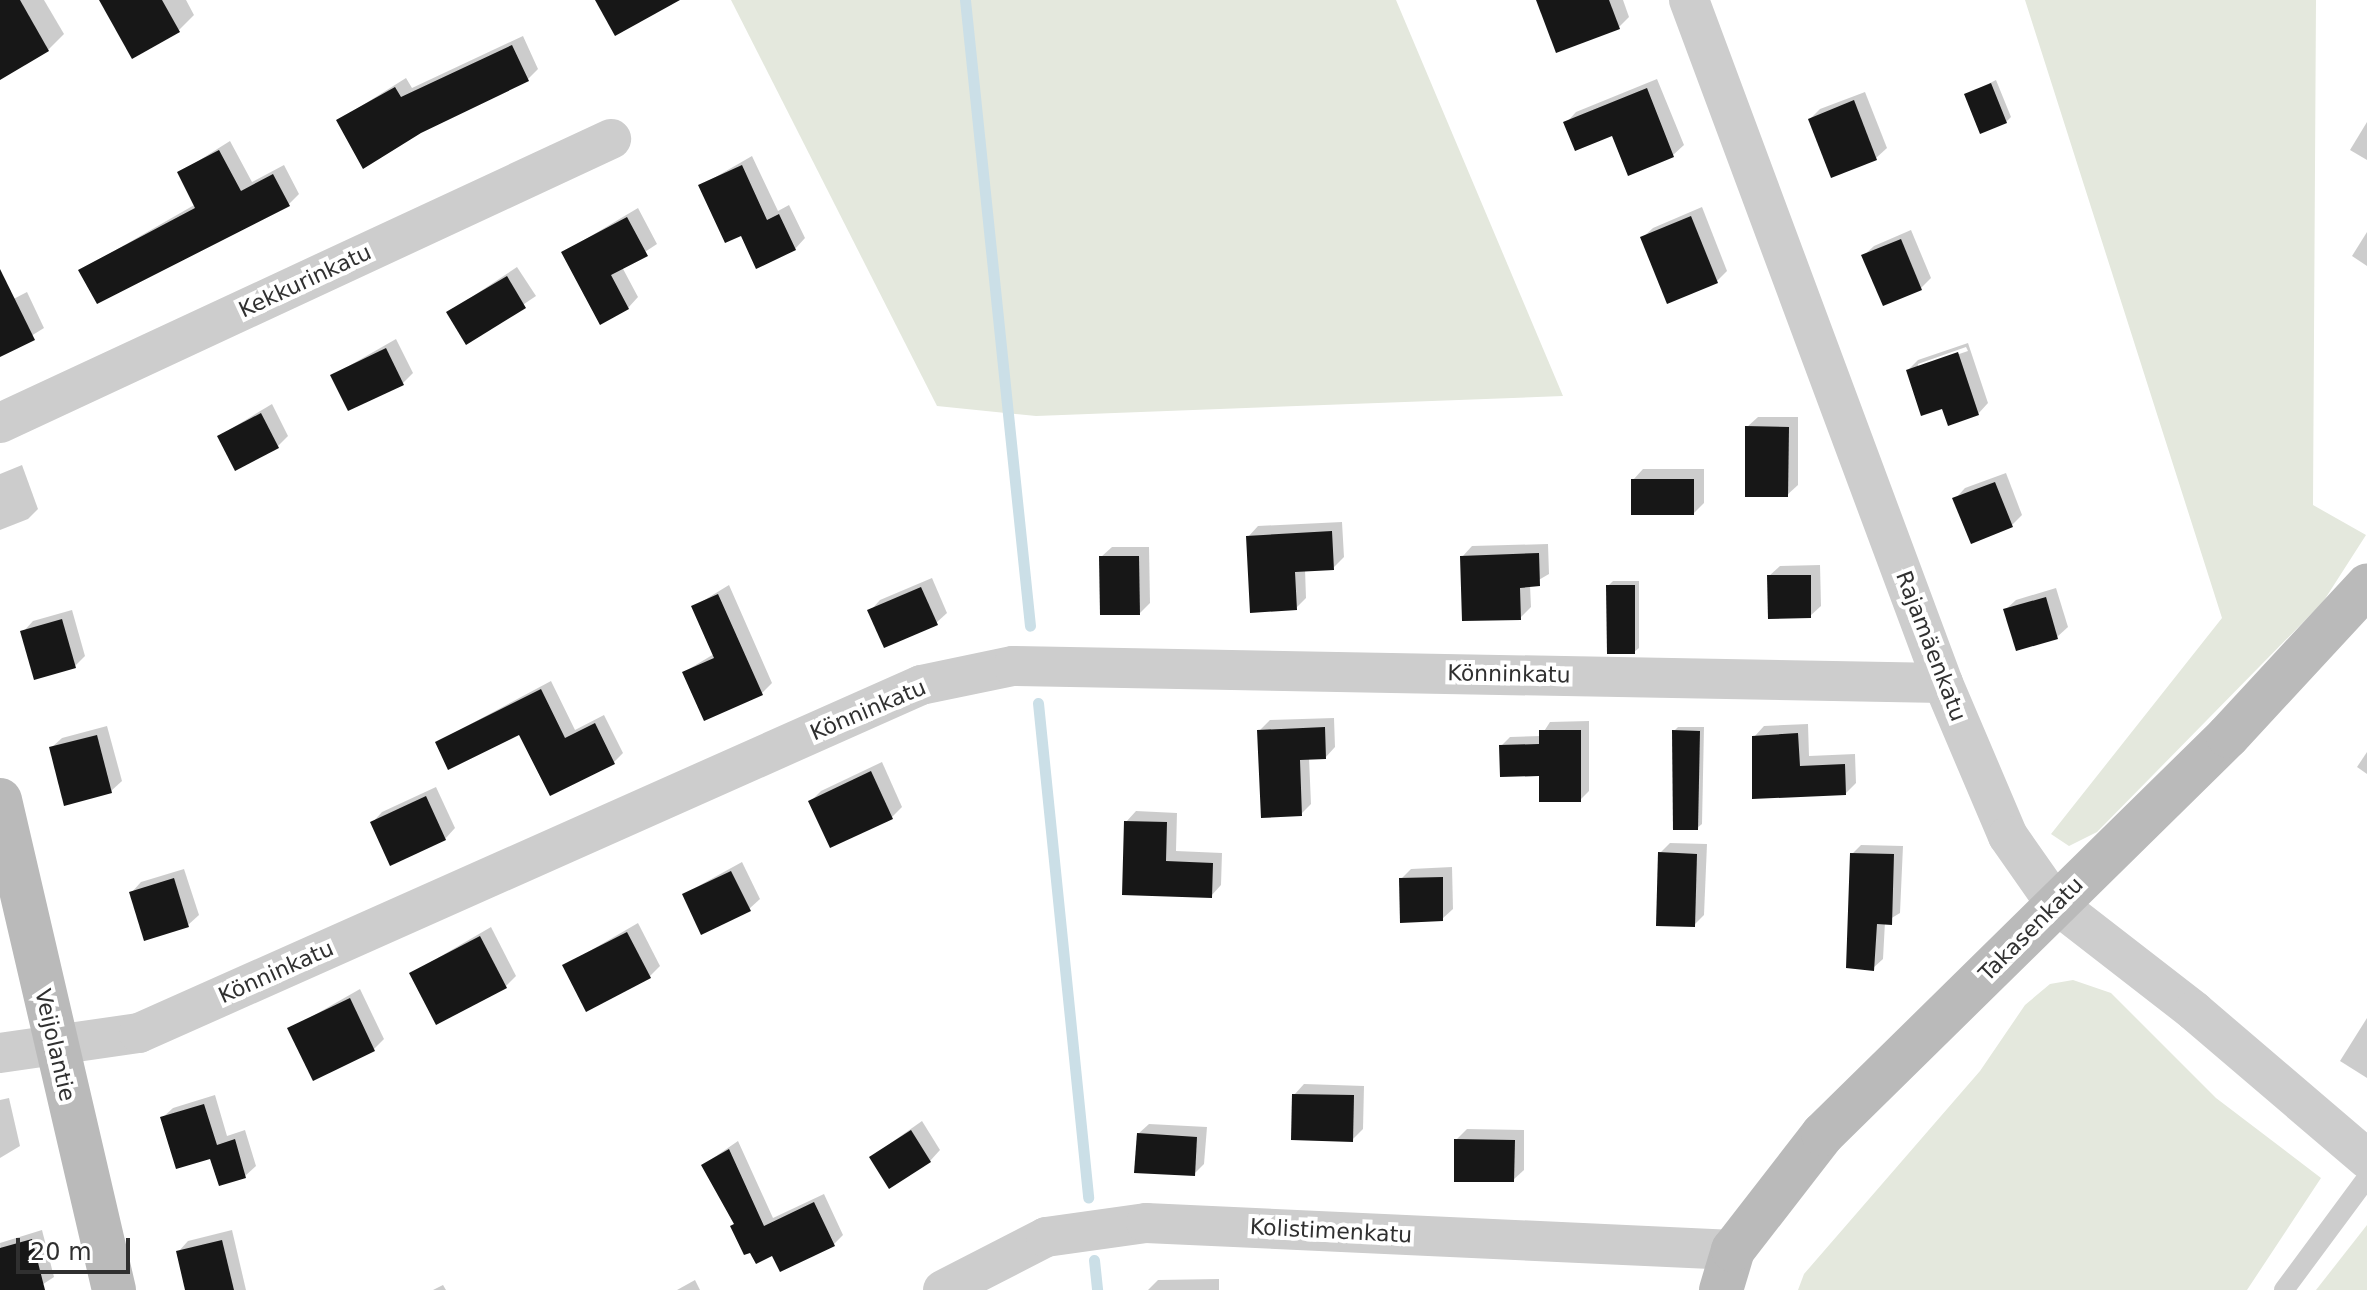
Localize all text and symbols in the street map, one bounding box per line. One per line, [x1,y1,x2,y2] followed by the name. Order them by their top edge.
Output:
[235,239,375,323] street label: Kekkurinkatu
[1890,567,1972,725] street label: Rajamäenkatu
[1447,660,1571,688] street label: Könninkatu
[806,674,930,746] street label: Könninkatu
[1973,871,2089,987] street label: Takasenkatu
[214,935,338,1009] street label: Könninkatu
[29,986,81,1104] street label: Veijolantie
[1249,1214,1413,1248] street label: Kolistimenkatu
[20,1222,134,1272] scale bar
[30,1238,92,1266] text: 20 m

